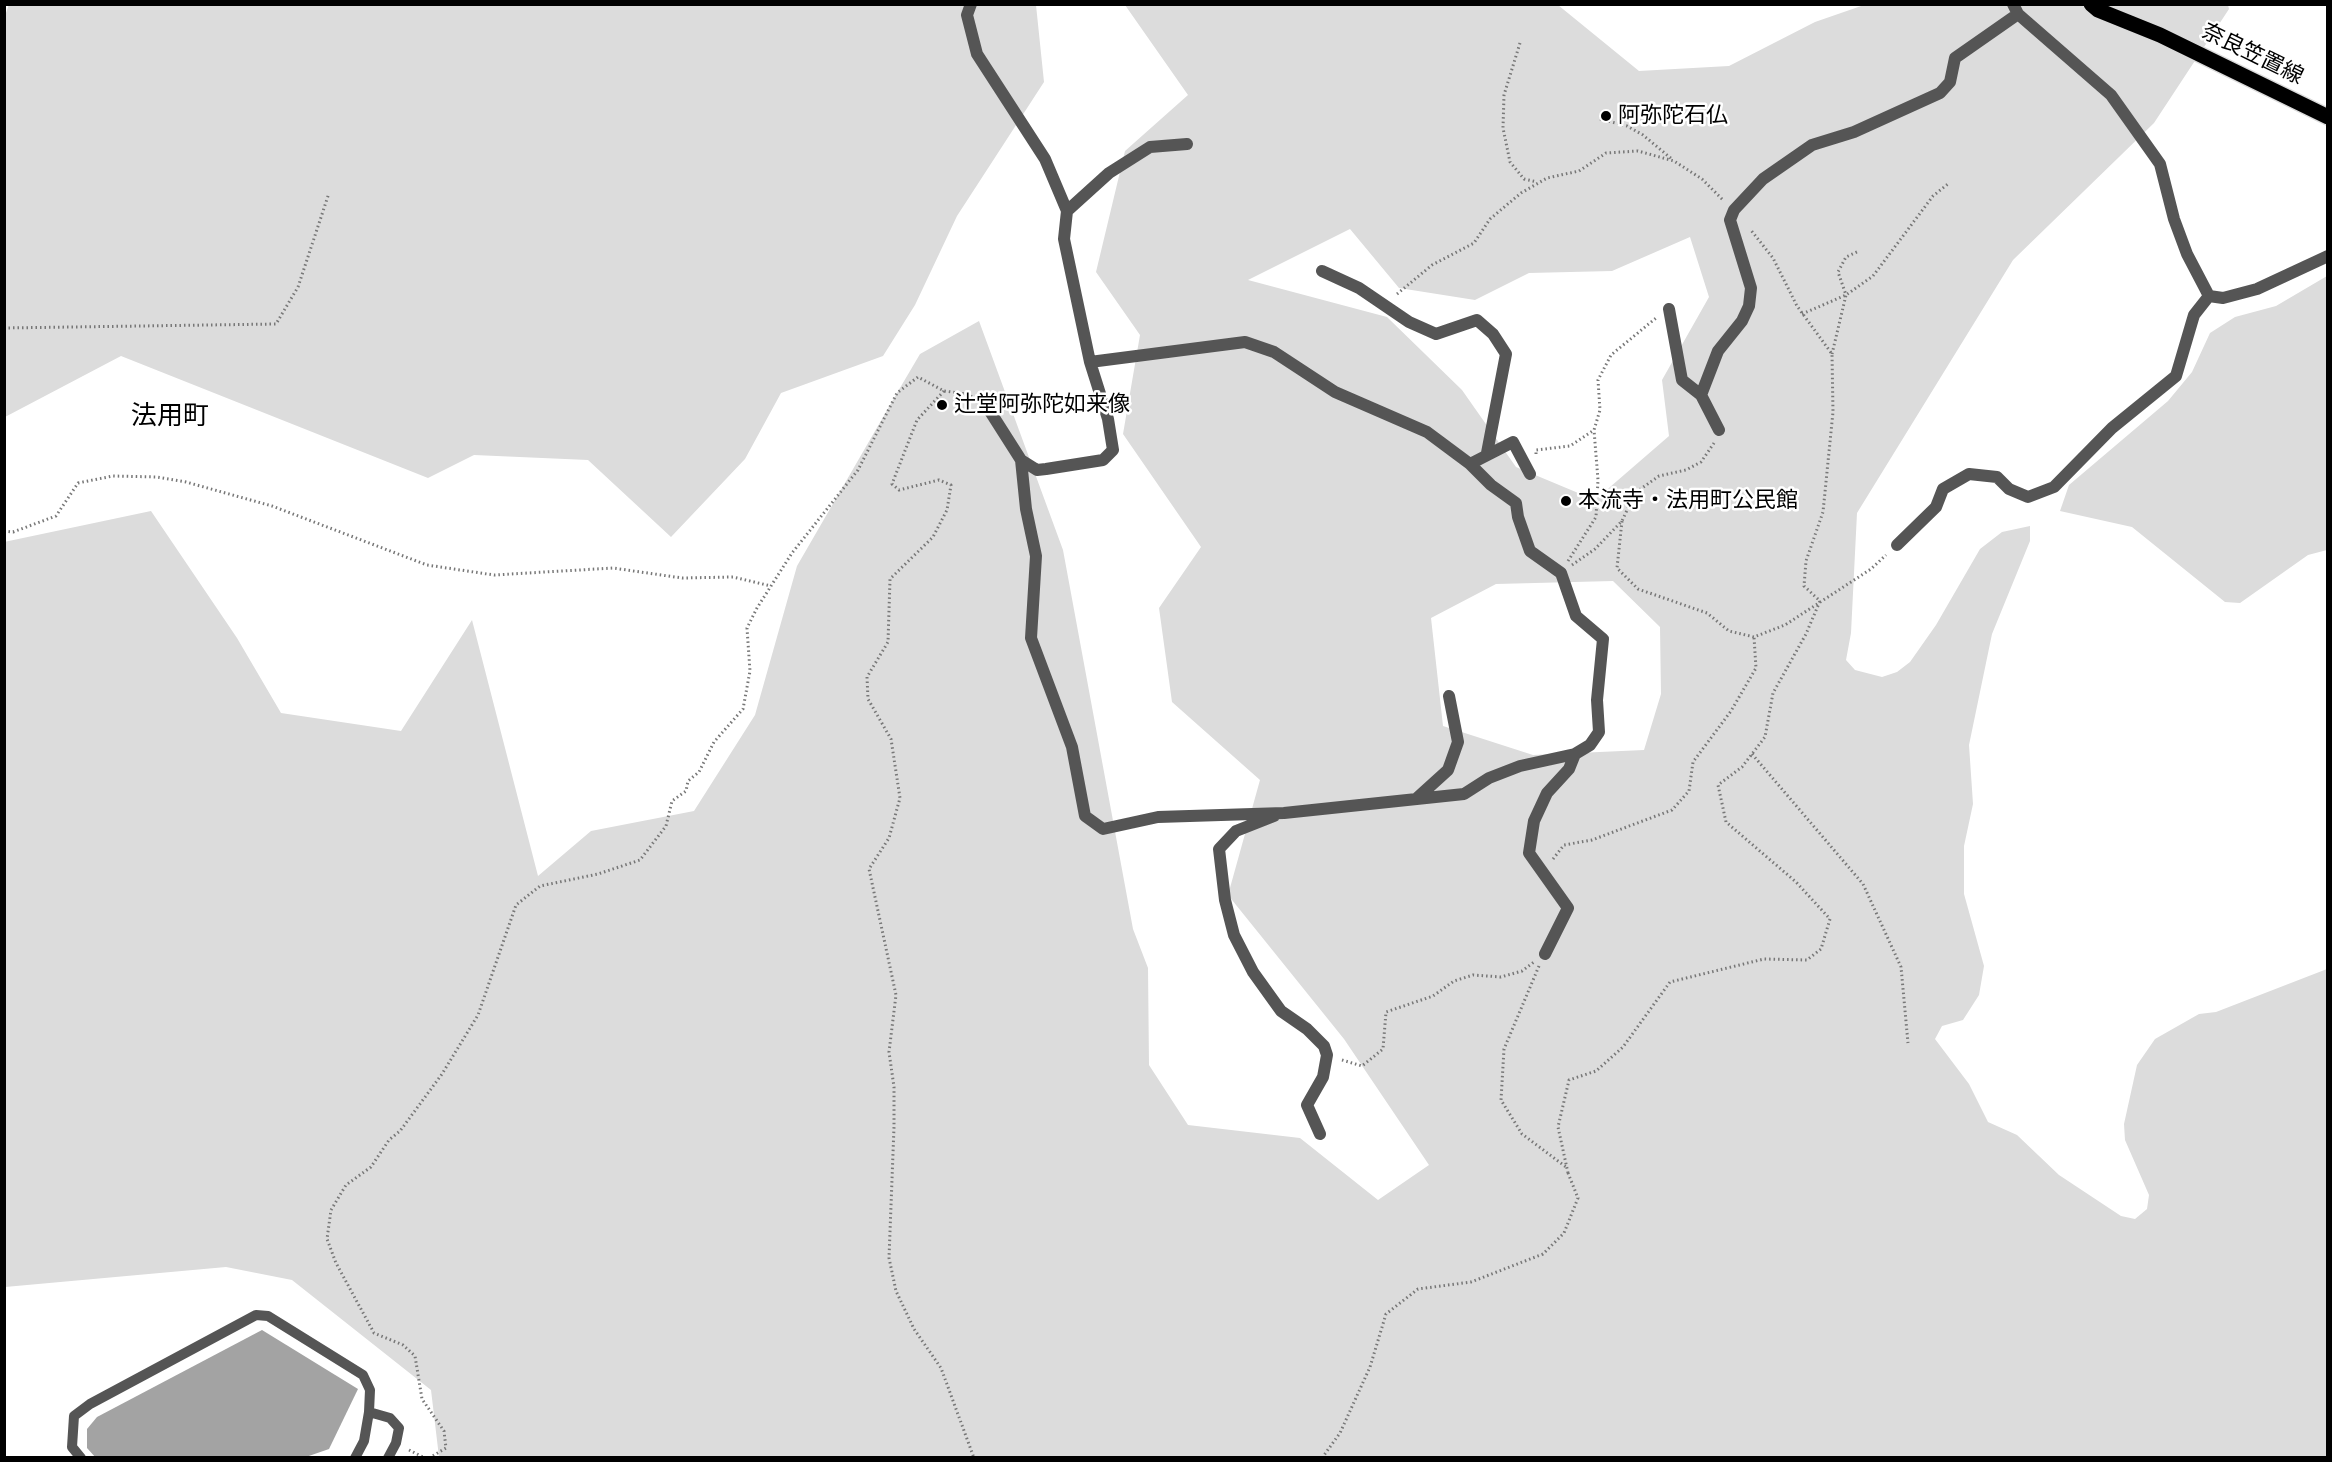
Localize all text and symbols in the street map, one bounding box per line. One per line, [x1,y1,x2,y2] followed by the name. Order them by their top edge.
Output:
[2197,19,2307,91] street label: 奈良笠置線
[1618,103,1728,129] place label: 阿弥陀石仏
[1599,109,1613,123] marker: 阿弥陀石仏
[954,392,1130,418] place label: 辻堂阿弥陀如来像
[935,398,949,412] marker: 辻堂阿弥陀如来像
[131,401,209,433] district label: 法用町
[1578,488,1798,514] place label: 本流寺・法用町公民館
[1559,494,1573,508] marker: 本流寺・法用町公民館

